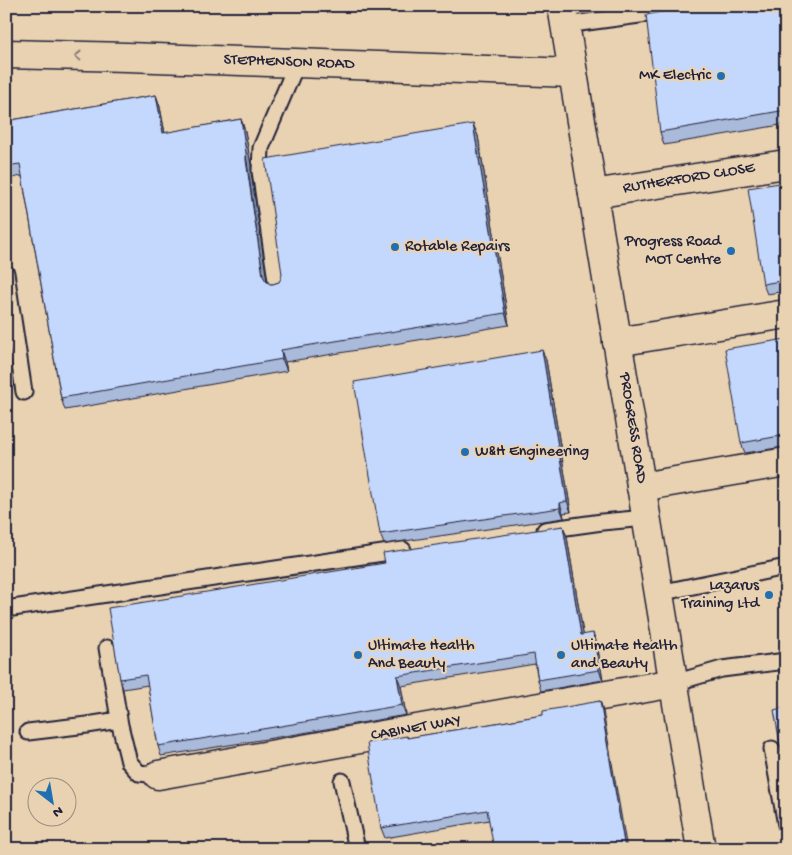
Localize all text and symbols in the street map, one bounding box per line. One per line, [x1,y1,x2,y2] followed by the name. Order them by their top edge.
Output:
[74,51,82,61] one-way arrow
[223,51,355,75] street label: STEPHENSON ROAD
[639,67,712,86] place label: MK Electric
[715,70,727,82] marker: MK Electric
[622,159,757,199] street label: RUTHERFORD CLOSE
[624,233,723,270] place label: Progress Road MOT Centre
[405,238,511,257] place label: Rotable Repairs
[389,241,401,253] marker: Rotable Repairs
[725,245,737,257] marker: Progress Road MOT Centre
[614,370,650,485] street label: PROGRESS ROAD
[475,443,589,462] place label: W&H Engineering
[459,446,471,458] marker: W&H Engineering
[681,577,761,614] place label: Lazarus Training Ltd
[763,589,775,601] marker: Lazarus Training Ltd
[368,637,475,674] place label: Ultimate Health And Beauty
[571,637,678,674] place label: Ultimate Health and Beauty
[352,649,364,661] marker: Ultimate Health And Beauty
[555,649,567,661] marker: Ultimate Health and Beauty
[370,712,462,746] street label: CABINET WAY
[28,778,78,828] north arrow
[49,801,66,821] text: N

